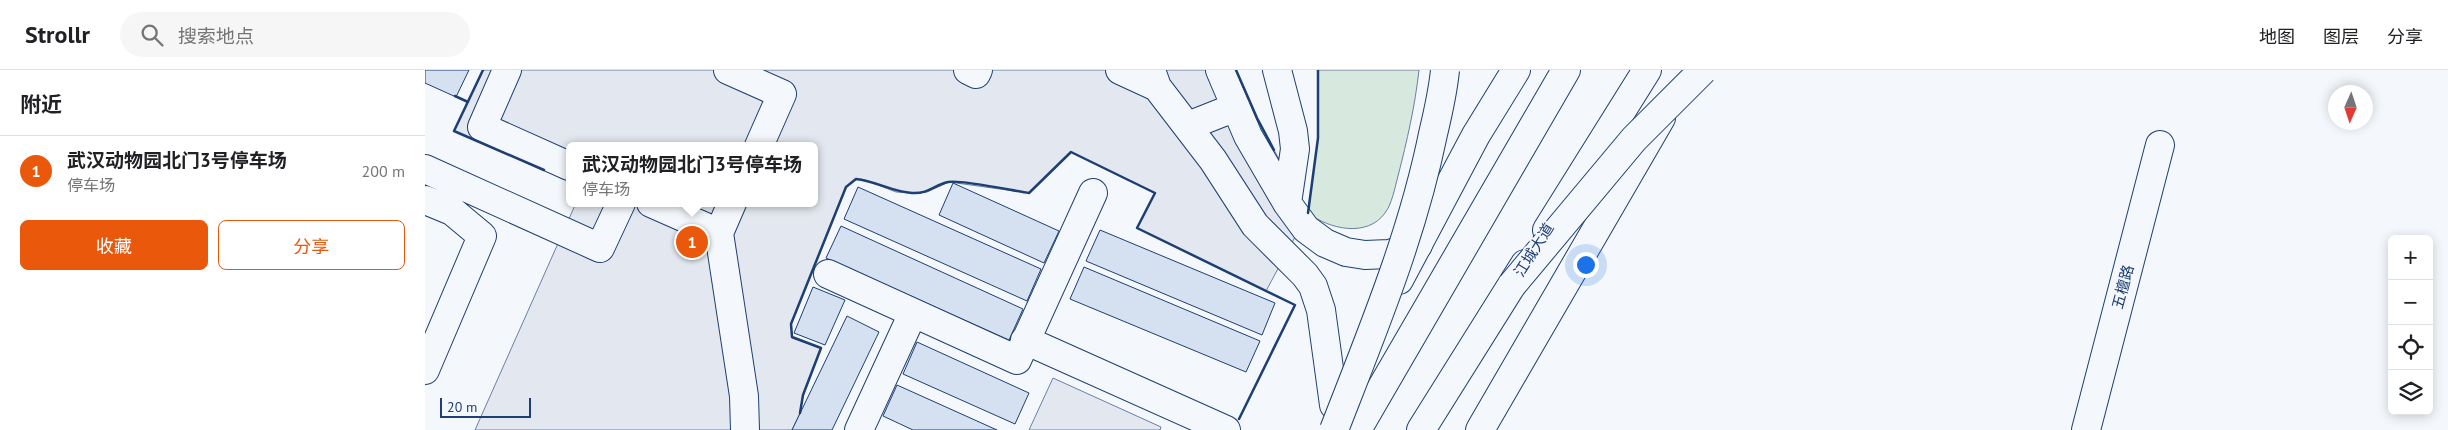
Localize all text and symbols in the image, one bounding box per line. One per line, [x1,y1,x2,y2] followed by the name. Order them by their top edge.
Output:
[120,12,470,57] search box
[25,19,90,50] text: Strollr
[138,21,166,49] icon: search
[178,24,254,48] text: 搜索地点
[2259,25,2295,48] text: 地图
[2323,25,2359,48] text: 图层
[2387,25,2423,48] text: 分享
[2328,85,2373,130] north arrow
[20,91,62,118] text: 附近
[566,142,818,207] popup
[67,148,287,172] text: 武汉动物园北门3号停车场
[582,152,802,176] text: 武汉动物园北门3号停车场
[31,161,41,181] text: 1
[362,161,405,181] text: 200 m
[67,175,115,195] text: 停车场
[582,179,630,199] text: 停车场
[1510,219,1558,280] street label: 江城大道
[20,220,208,270] button: 收藏
[218,220,405,270] button: 分享
[676,223,708,261] pin: 1
[2388,235,2433,415] map controls
[2388,235,2433,280] button: +
[1573,252,1599,278] your location
[2108,263,2138,311] street label: 五檀路
[2388,280,2433,325] button: −
[2388,325,2433,370] button: locate
[2388,370,2433,415] button: layers
[440,395,531,418] scale bar
[447,398,477,416] text: 20 m

